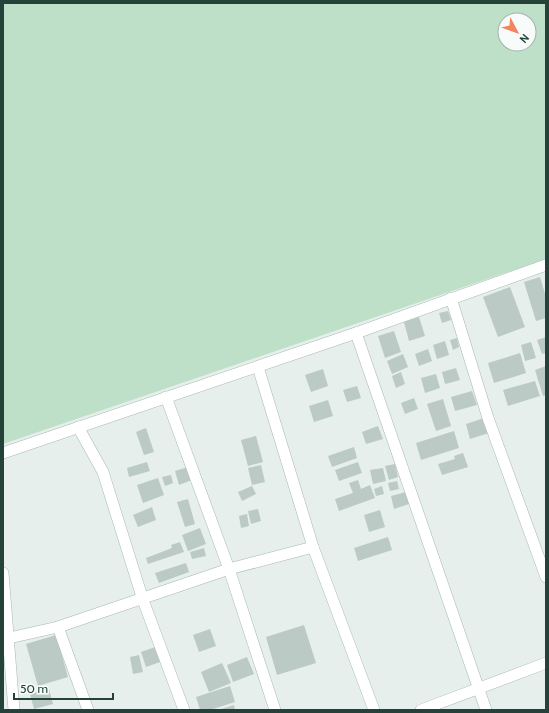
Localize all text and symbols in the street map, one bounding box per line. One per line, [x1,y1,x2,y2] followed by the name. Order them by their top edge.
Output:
[497,12,537,52] north arrow
[517,31,532,46] text: N
[14,675,113,701] scale bar
[20,681,48,696] text: 50 m

